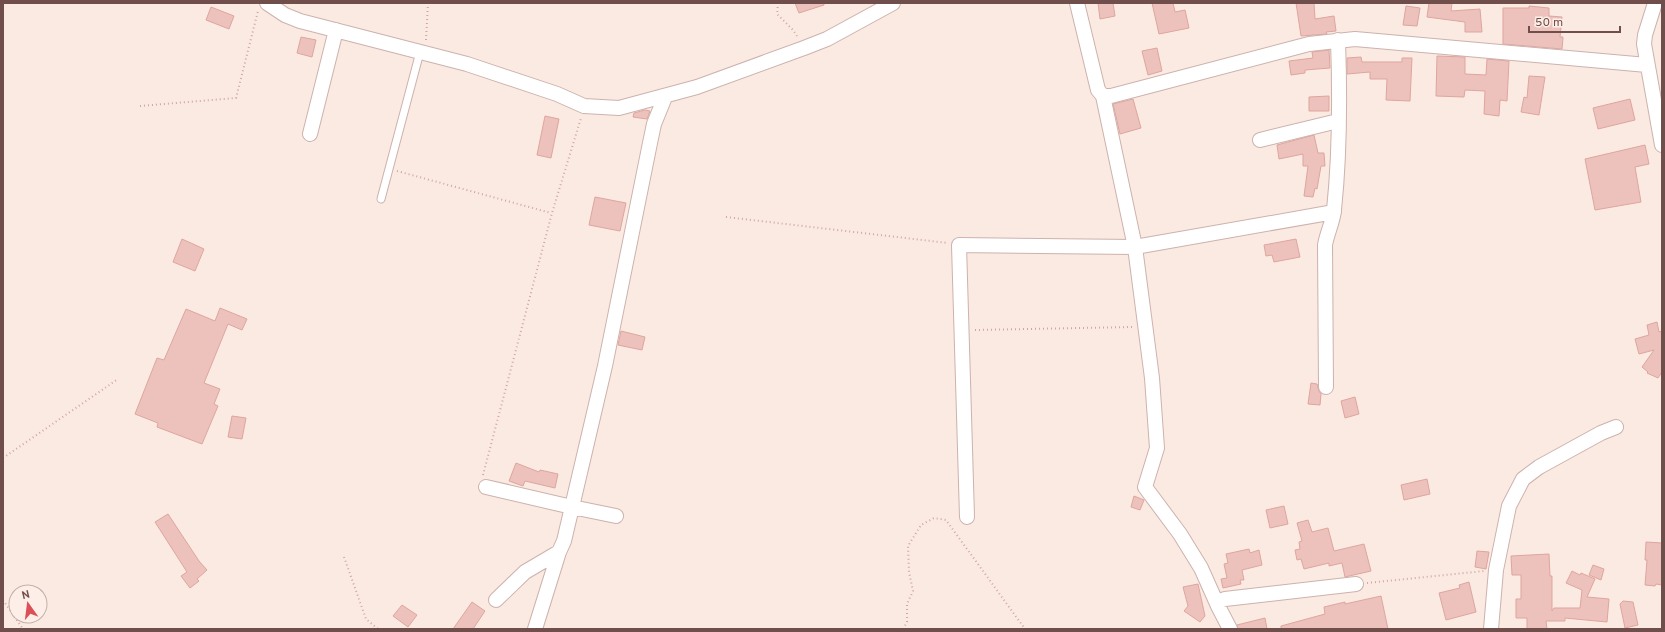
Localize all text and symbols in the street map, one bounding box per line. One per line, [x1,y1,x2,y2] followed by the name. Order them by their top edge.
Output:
[1529,8,1620,34] scale bar
[1535,15,1563,31] text: 50 m
[8,584,48,624] north arrow
[20,588,31,603] text: N

